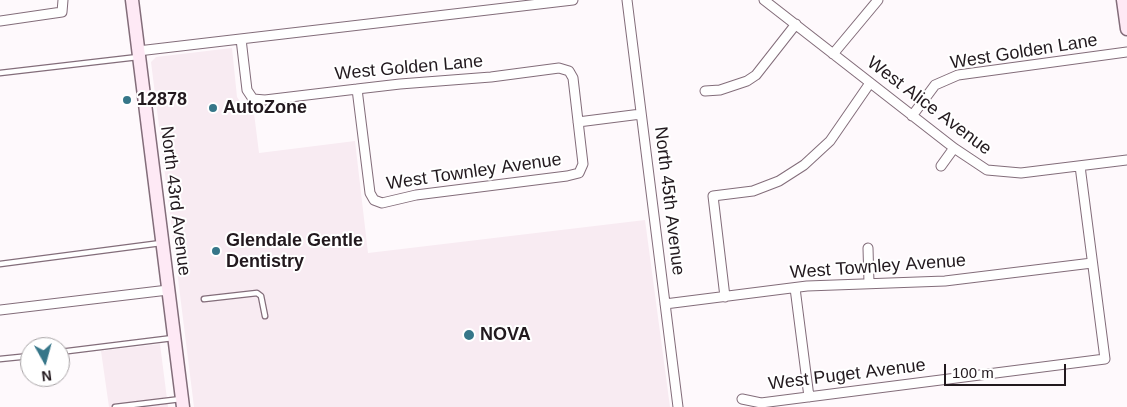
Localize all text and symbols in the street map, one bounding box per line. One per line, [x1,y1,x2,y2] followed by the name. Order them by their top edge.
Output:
[949,30,1099,74] street label: West Golden Lane
[334,51,484,85] street label: West Golden Lane
[862,52,996,160] street label: West Alice Avenue
[137,89,187,111] place label: 12878
[121,94,133,106] marker: 12878
[223,97,307,119] place label: AutoZone
[207,102,219,114] marker: AutoZone
[155,125,195,277] street label: North 43rd Avenue
[649,125,689,277] street label: North 45th Avenue
[385,149,563,195] street label: West Townley Avenue
[226,230,363,272] place label: Glendale Gentle Dentistry
[210,245,222,257] marker: Glendale Gentle Dentistry
[789,250,967,284] street label: West Townley Avenue
[480,324,531,346] place label: NOVA
[462,328,476,342] marker: NOVA
[20,337,70,387] north arrow
[947,354,1070,386] scale bar
[767,355,927,395] street label: West Puget Avenue
[952,364,994,381] text: 100 m
[41,367,53,384] text: N

